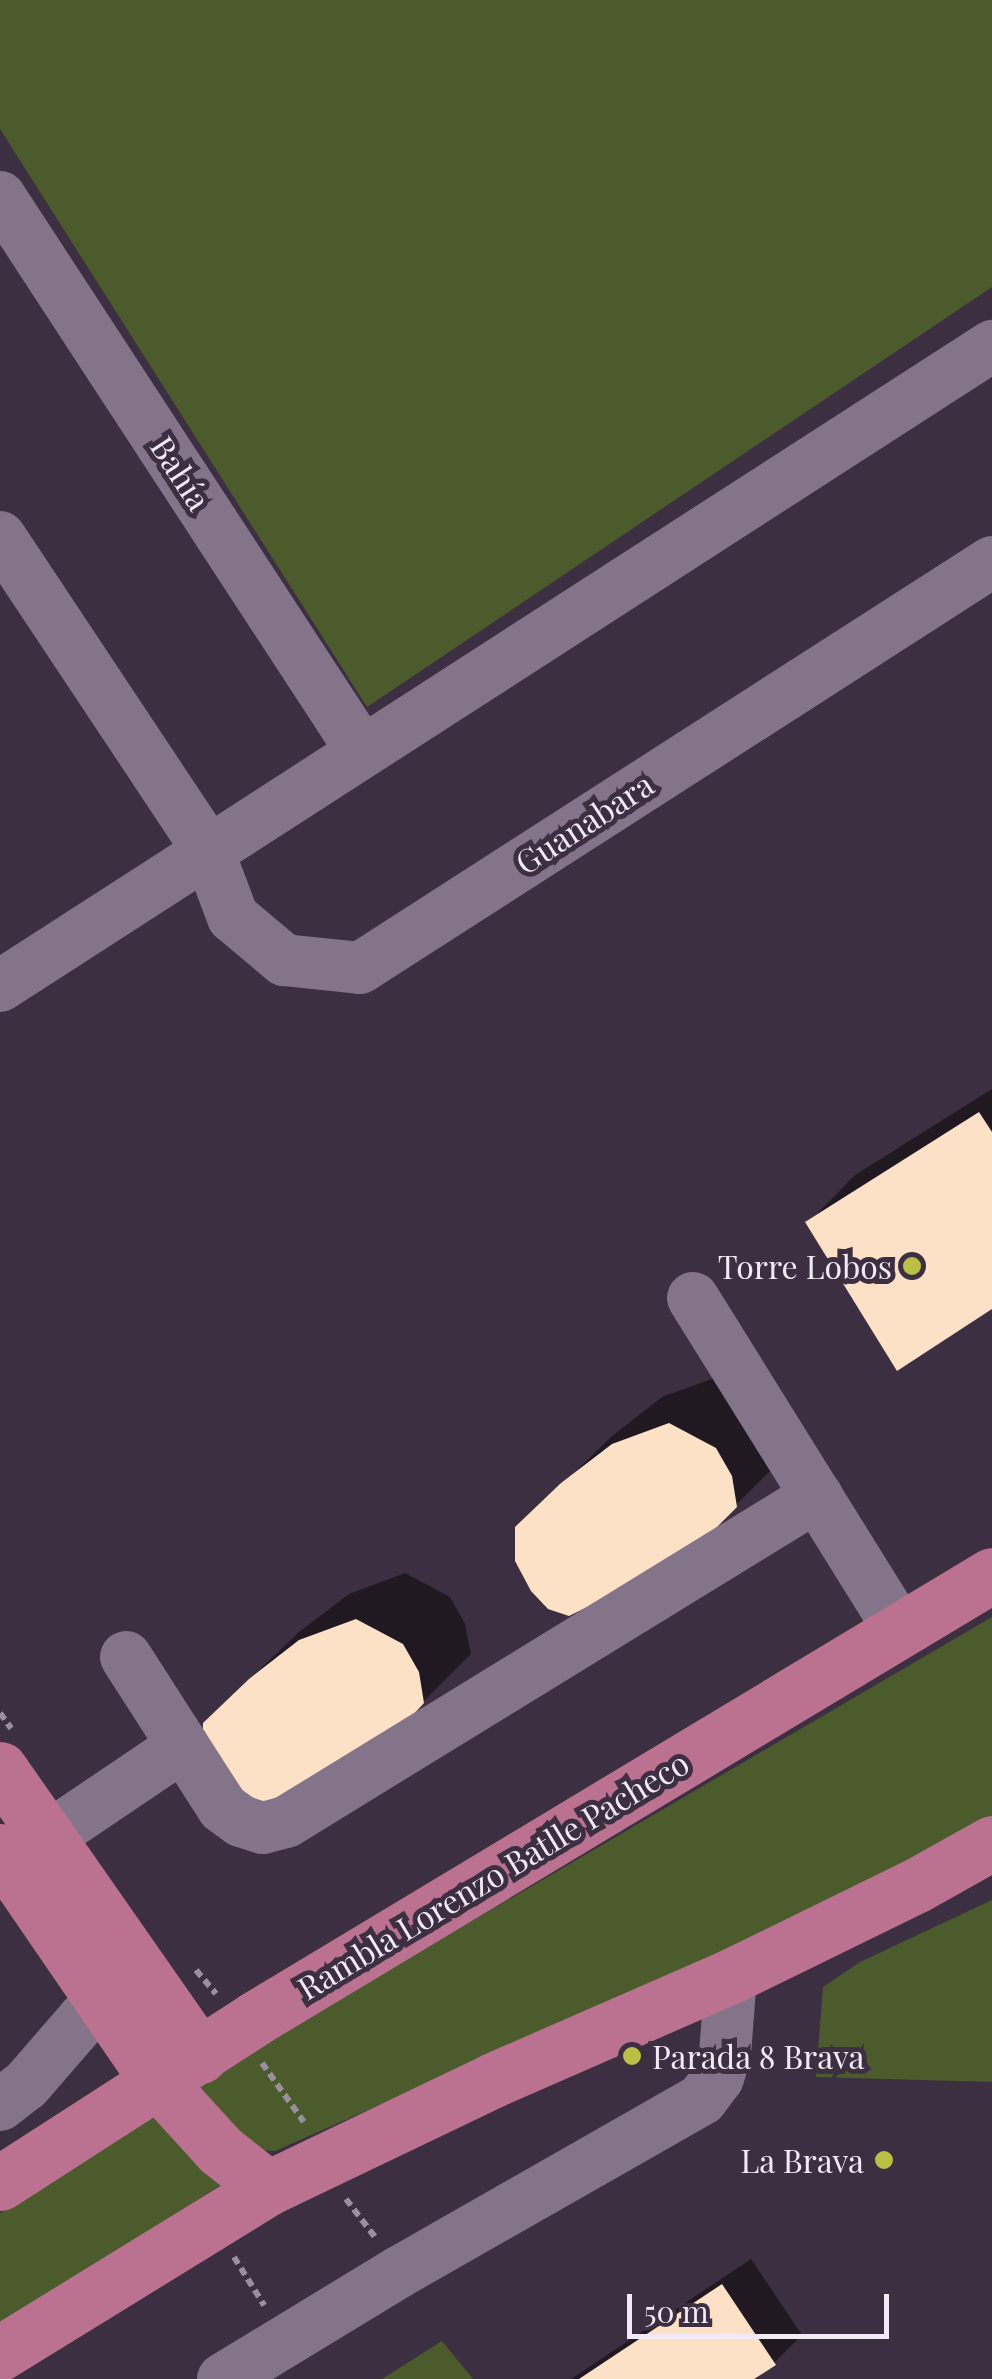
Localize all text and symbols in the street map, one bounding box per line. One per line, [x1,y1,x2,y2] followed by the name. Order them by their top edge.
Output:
[143,429,219,517] street label: Bahía
[508,764,660,882] street label: Guanabara
[718,1247,892,1285] place label: Torre Lobos
[901,1255,923,1277] marker: Torre Lobos
[291,1743,695,2007] street label: Rambla Lorenzo Batlle Pacheco
[652,2037,865,2075] place label: Parada 8 Brava
[621,2045,643,2067] marker: Parada 8 Brava
[740,2141,864,2179] place label: La Brava
[873,2149,895,2171] marker: La Brava
[632,2274,894,2336] scale bar
[644,2291,709,2331] text: 50 m

